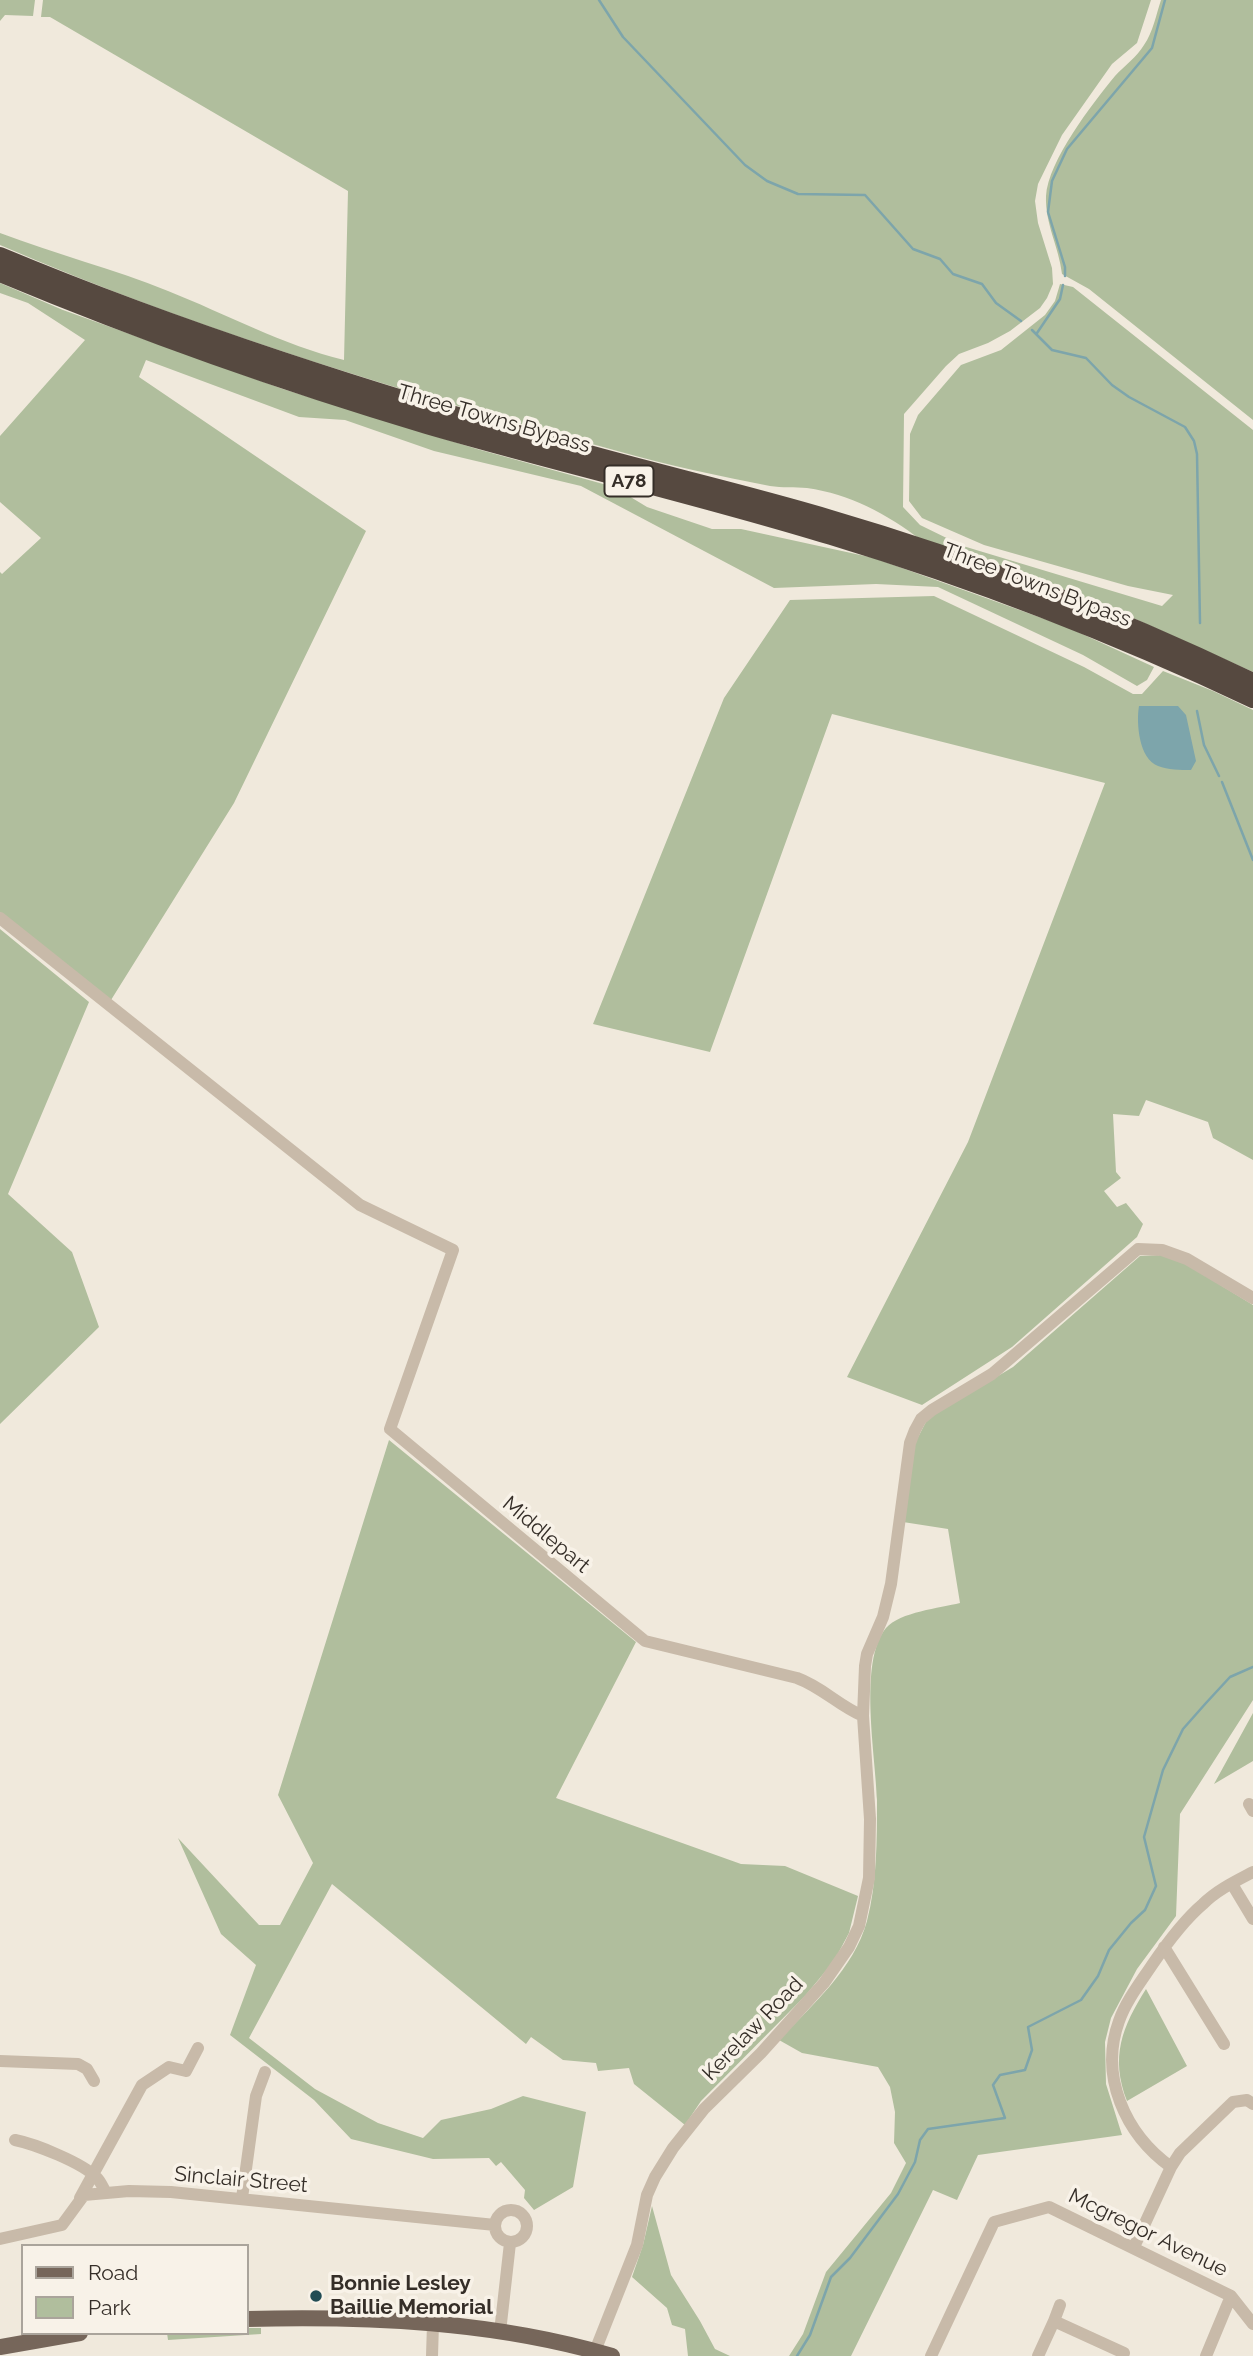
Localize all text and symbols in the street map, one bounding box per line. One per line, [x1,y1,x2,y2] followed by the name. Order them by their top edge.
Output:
[395,379,593,459] street label: Three Towns Bypass
[604,466,654,496] road number: A78
[939,538,1135,632] street label: Three Towns Bypass
[497,1491,595,1579] street label: Middlepart
[697,1972,809,2086] street label: Kerelaw Road
[173,2162,309,2198] street label: Sinclair Street
[1064,2184,1232,2282] street label: Mcgregor Avenue
[21,2244,248,2335] legend
[88,2260,138,2285] text: Road
[330,2271,493,2321] place label: Bonnie Lesley Baillie Memorial
[308,2288,324,2304] marker: Bonnie Lesley Baillie Memorial
[88,2295,131,2320] text: Park

